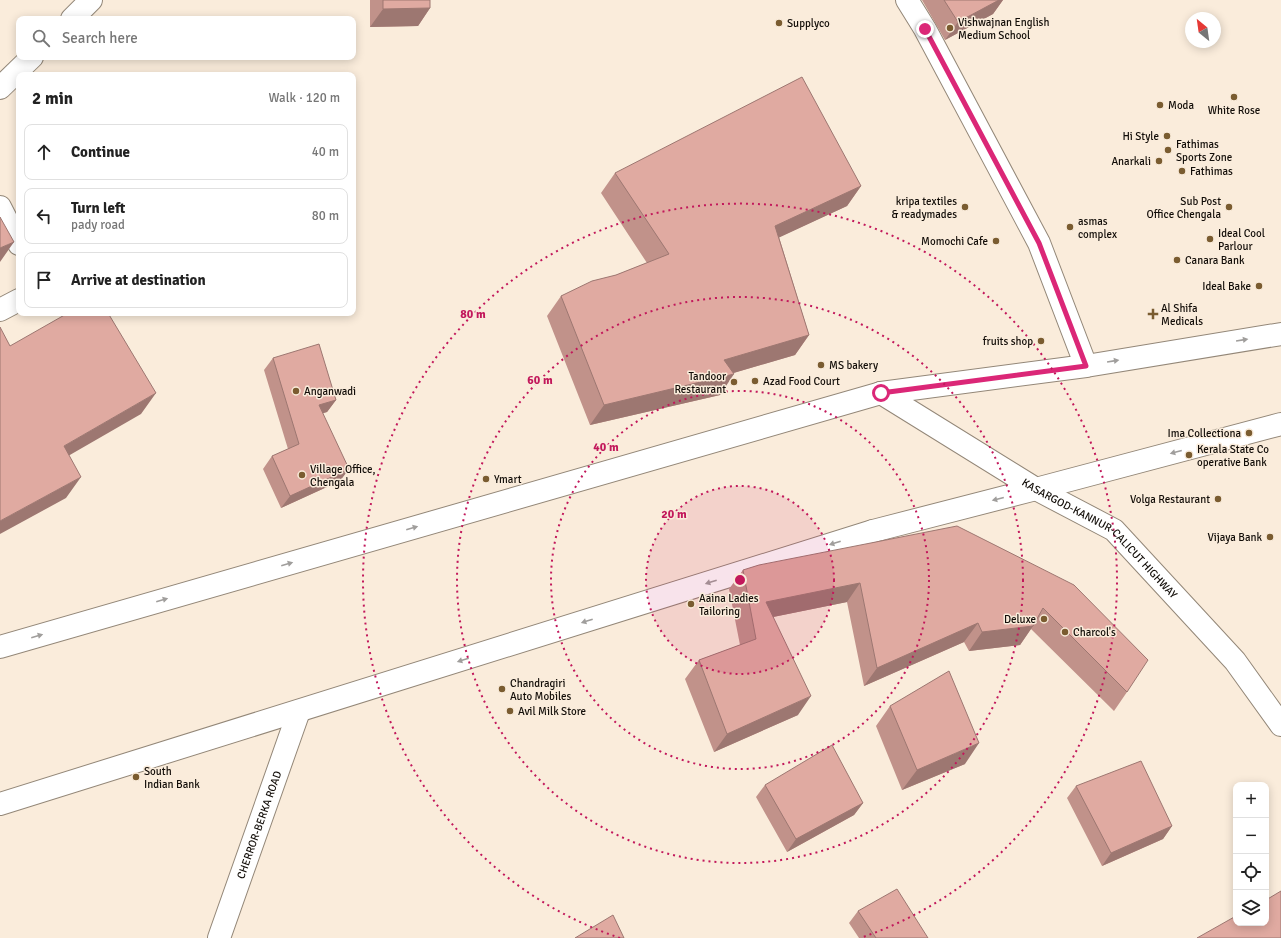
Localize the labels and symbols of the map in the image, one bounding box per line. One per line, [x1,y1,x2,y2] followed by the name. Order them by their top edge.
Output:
[1185,12,1221,48] north arrow
[958,16,1049,42] place label: Vishwajnan English Medium School
[787,17,830,30] place label: Supplyco
[774,18,784,28] marker: Supplyco
[916,20,934,38] route end
[945,23,955,33] marker: Vishwajnan English Medium School
[1229,92,1239,102] marker: White Rose
[1168,99,1194,112] place label: Moda
[1155,100,1165,110] marker: Moda
[1208,104,1260,117] place label: White Rose
[1122,130,1159,143] place label: Hi Style
[1162,131,1172,141] marker: Hi Style
[1176,138,1232,164] place label: Fathimas Sports Zone
[1163,145,1173,155] marker: Fathimas Sports Zone
[1111,155,1151,168] place label: Anarkali
[1154,156,1164,166] marker: Anarkali
[1190,165,1233,178] place label: Fathimas
[1177,166,1187,176] marker: Fathimas
[891,195,957,221] place label: kripa textiles & readymades
[1147,195,1221,221] place label: Sub Post Office Chengala
[960,202,970,212] marker: kripa textiles & readymades
[1224,202,1234,212] marker: Sub Post Office Chengala
[1078,215,1117,241] place label: asmas complex
[1065,222,1075,232] marker: asmas complex
[1218,227,1265,253] place label: Ideal Cool Parlour
[1205,234,1215,244] marker: Ideal Cool Parlour
[921,235,988,248] place label: Momochi Cafe
[991,236,1001,246] marker: Momochi Cafe
[1185,254,1245,267] place label: Canara Bank
[1172,255,1182,265] marker: Canara Bank
[1202,280,1251,293] place label: Ideal Bake
[1254,281,1264,291] marker: Ideal Bake
[1161,302,1203,328] place label: Al Shifa Medicals
[460,307,486,322] text: 80 m
[1148,309,1158,319] marker: Al Shifa Medicals
[983,335,1033,348] place label: fruits shop
[1036,336,1046,346] marker: fruits shop
[1236,337,1248,343] one-way arrow
[1107,358,1120,364] one-way arrow
[829,359,879,372] place label: MS bakery
[816,360,826,370] marker: MS bakery
[674,370,726,396] place label: Tandoor Restaurant
[527,373,553,388] text: 60 m
[763,375,840,388] place label: Azad Food Court
[750,376,760,386] marker: Azad Food Court
[729,377,739,387] marker: Tandoor Restaurant
[872,384,890,402] route start
[304,385,356,398] place label: Anganwadi
[291,386,301,396] marker: Anganwadi
[1168,427,1241,440] place label: Ima Collectiona
[1244,428,1254,438] marker: Ima Collectiona
[593,440,619,455] text: 40 m
[1197,443,1269,469] place label: Kerala State Co operative Bank
[1169,449,1181,455] one-way arrow
[1184,450,1194,460] marker: Kerala State Co operative Bank
[310,463,376,489] place label: Village Office, Chengala
[297,470,307,480] marker: Village Office, Chengala
[494,473,522,486] place label: Ymart
[481,474,491,484] marker: Ymart
[1020,475,1180,601] street label: KASARGOD-KANNUR-CALICUT HIGHWAY
[1130,493,1210,506] place label: Volga Restaurant
[1213,494,1223,504] marker: Volga Restaurant
[992,496,1004,502] one-way arrow
[661,507,687,522] text: 20 m
[406,525,418,531] one-way arrow
[1207,531,1262,544] place label: Vijaya Bank
[1265,532,1275,542] marker: Vijaya Bank
[829,540,841,546] one-way arrow
[282,561,294,567] one-way arrow
[733,573,747,587] centre of rings
[705,579,717,585] one-way arrow
[699,592,759,618] place label: Aaina Ladies Tailoring
[157,597,169,603] one-way arrow
[686,599,696,609] marker: Aaina Ladies Tailoring
[1004,613,1036,626] place label: Deluxe
[1039,614,1049,624] marker: Deluxe
[581,618,593,624] one-way arrow
[1073,626,1116,639] place label: Charcol's
[1060,627,1070,637] marker: Charcol's
[32,633,44,639] one-way arrow
[457,657,469,663] one-way arrow
[510,677,572,703] place label: Chandragiri Auto Mobiles
[497,684,507,694] marker: Chandragiri Auto Mobiles
[518,705,586,718] place label: Avil Milk Store
[505,706,515,716] marker: Avil Milk Store
[144,765,200,791] place label: South Indian Bank
[234,769,284,881] street label: CHERROR-BERKA ROAD
[131,772,141,782] marker: South Indian Bank

